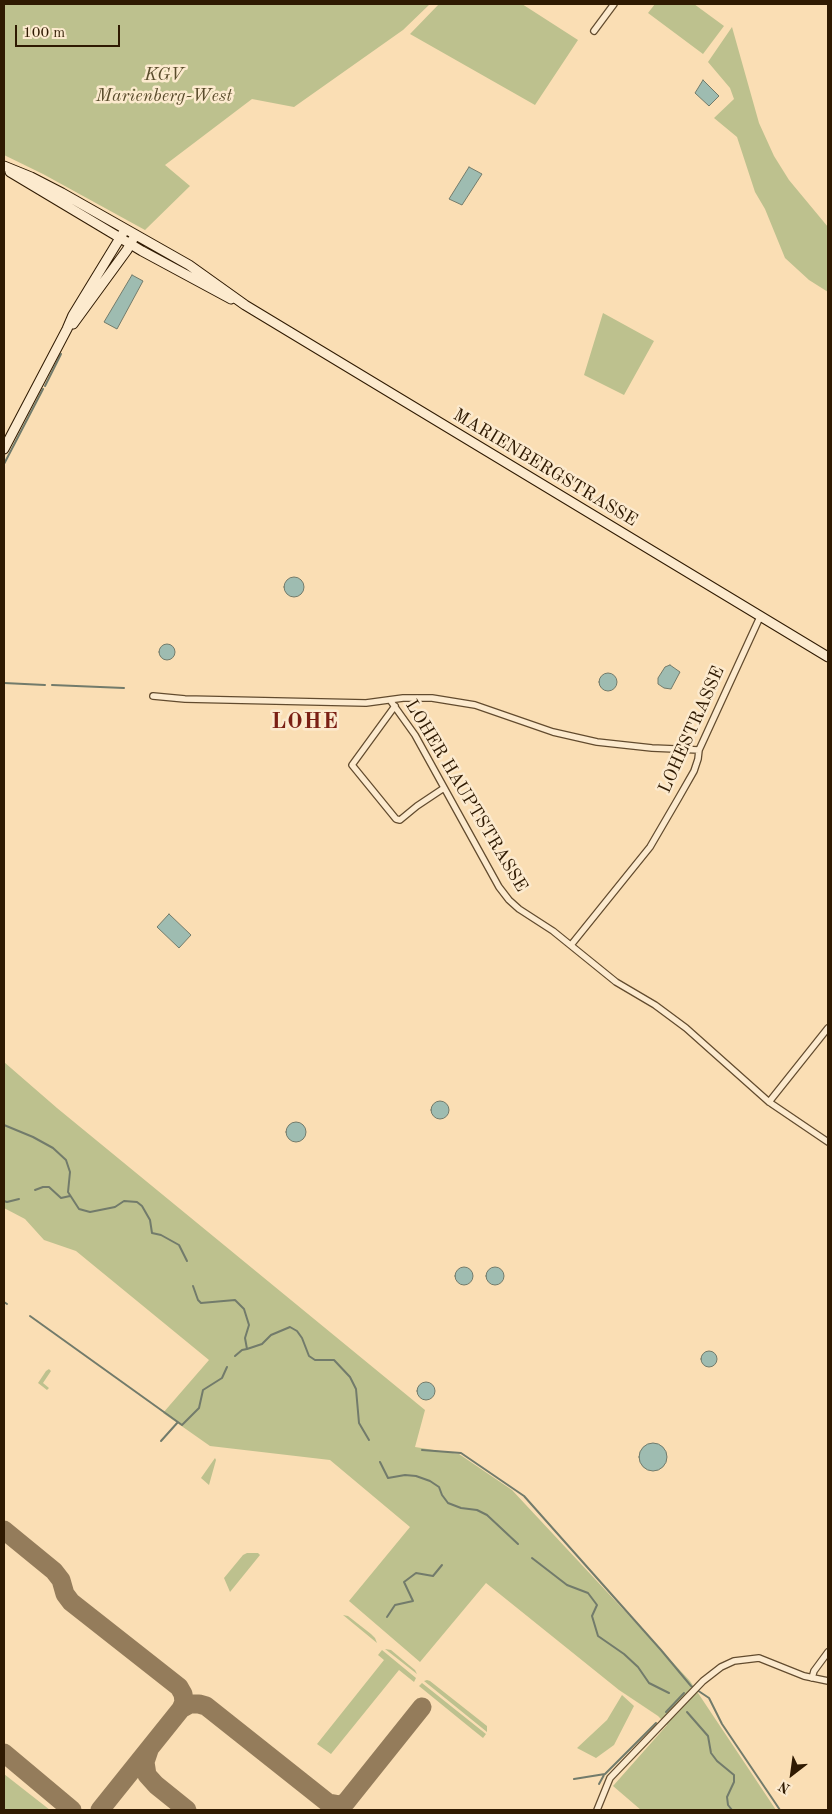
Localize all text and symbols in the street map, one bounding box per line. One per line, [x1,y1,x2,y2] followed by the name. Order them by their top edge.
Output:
[18,15,122,47] scale bar
[23,26,65,41] text: 100 m
[96,64,232,106] park label: KGV Marienberg-West
[449,404,641,532] street label: MARIENBERGSTRASSE
[654,663,730,797] street label: LOHESTRASSE
[400,696,532,896] street label: LOHER HAUPTSTRASSE
[271,709,339,735] district label: LOHE
[767,1749,817,1799] north arrow
[776,1778,793,1796] text: N

